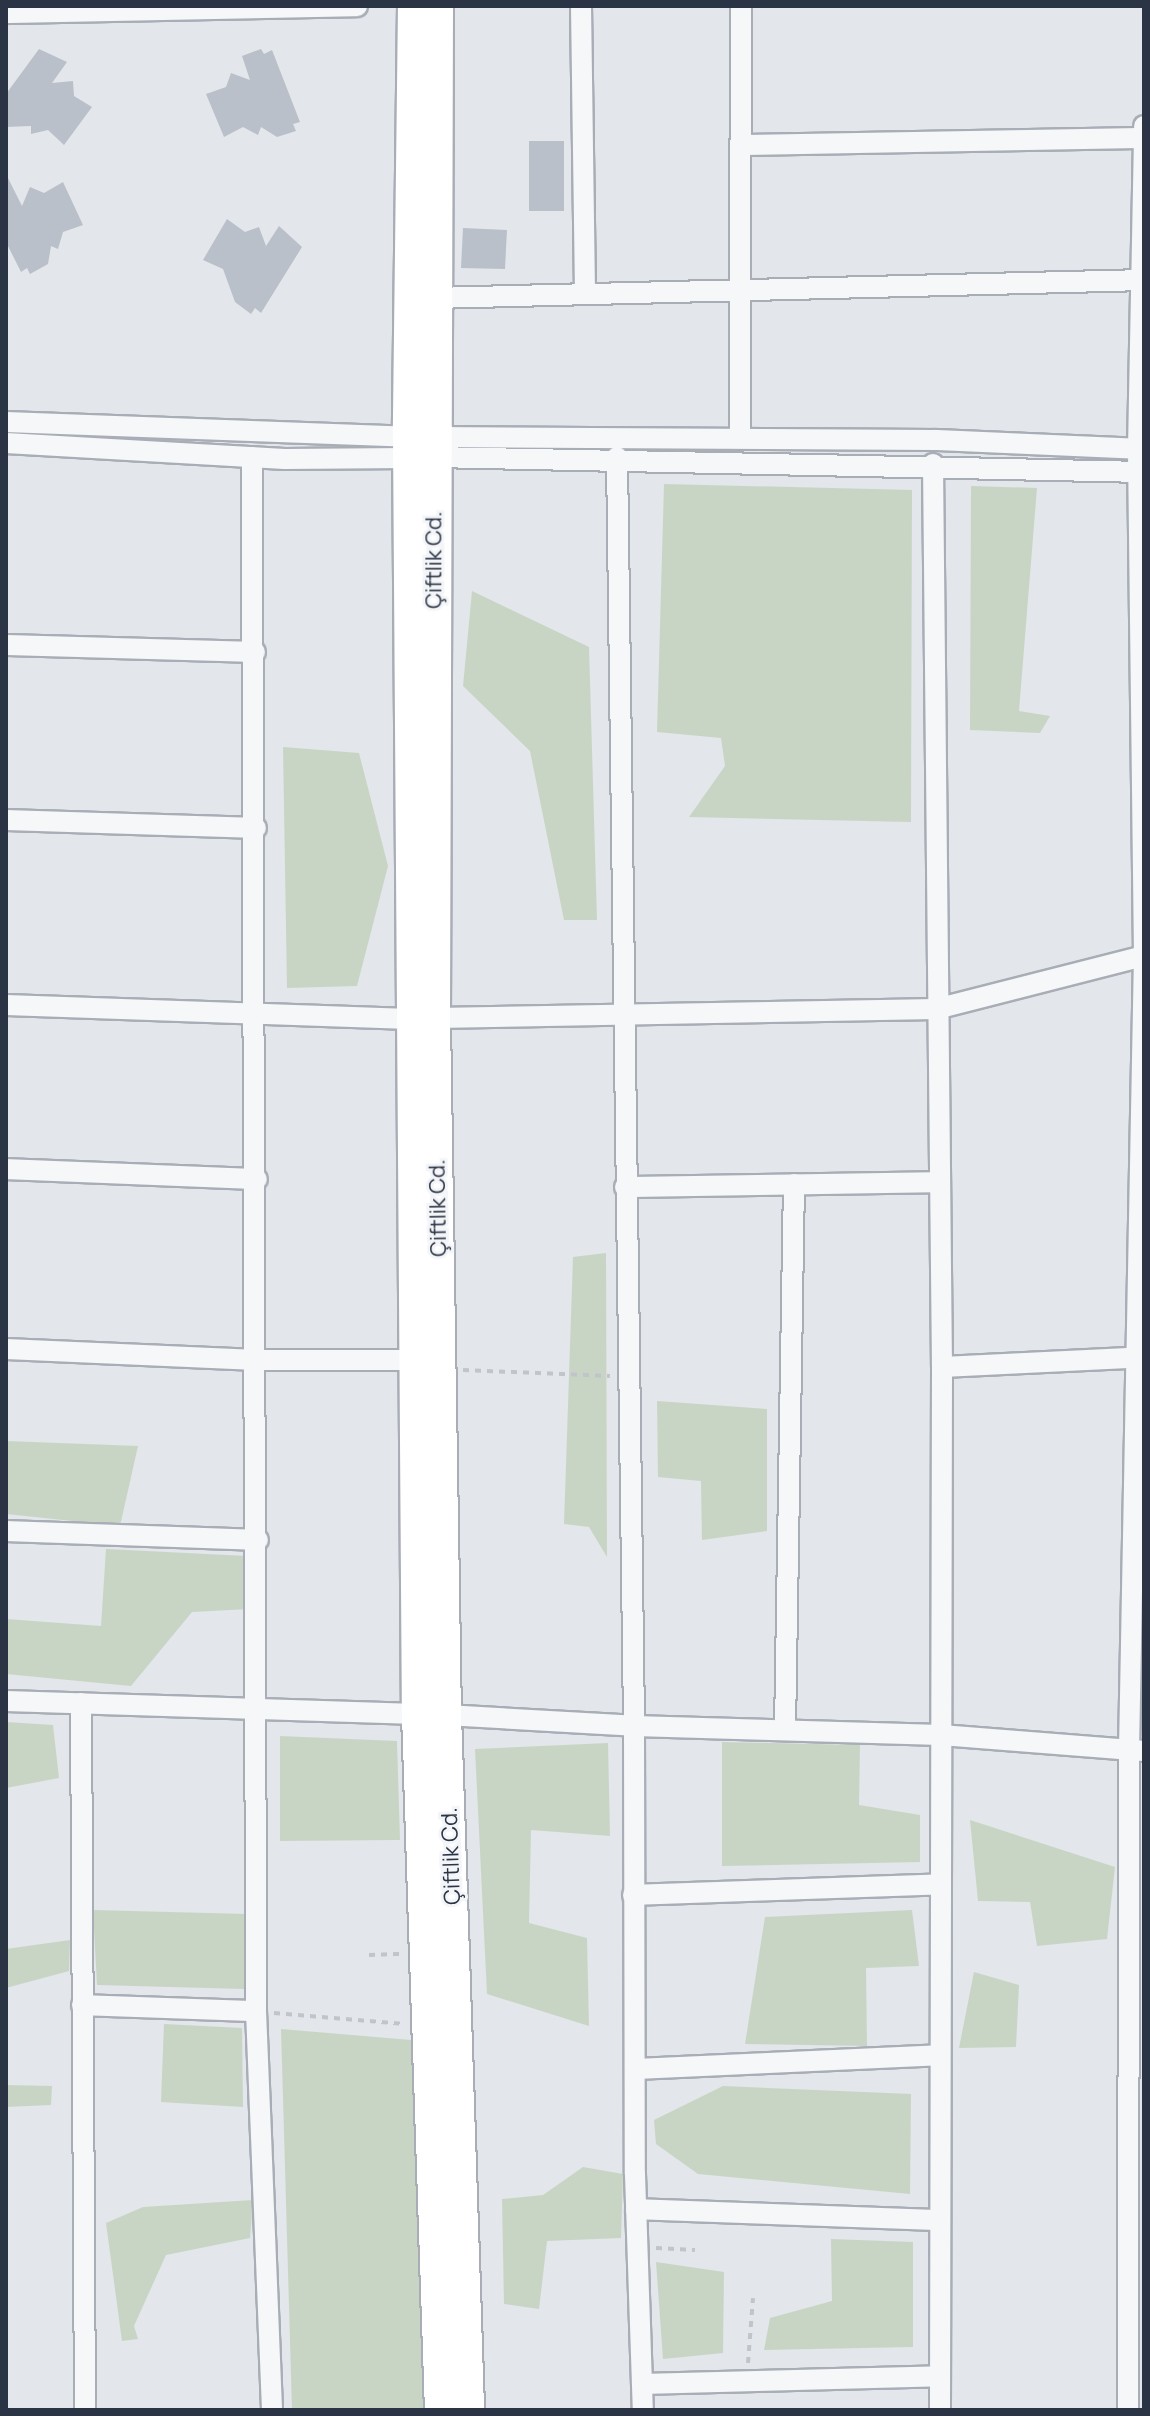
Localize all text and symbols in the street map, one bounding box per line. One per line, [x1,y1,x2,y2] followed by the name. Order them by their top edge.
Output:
[421,511,447,609] street label: Çiftlik Cd.
[424,1159,452,1257] street label: Çiftlik Cd.
[436,1807,466,1905] street label: Çiftlik Cd.

